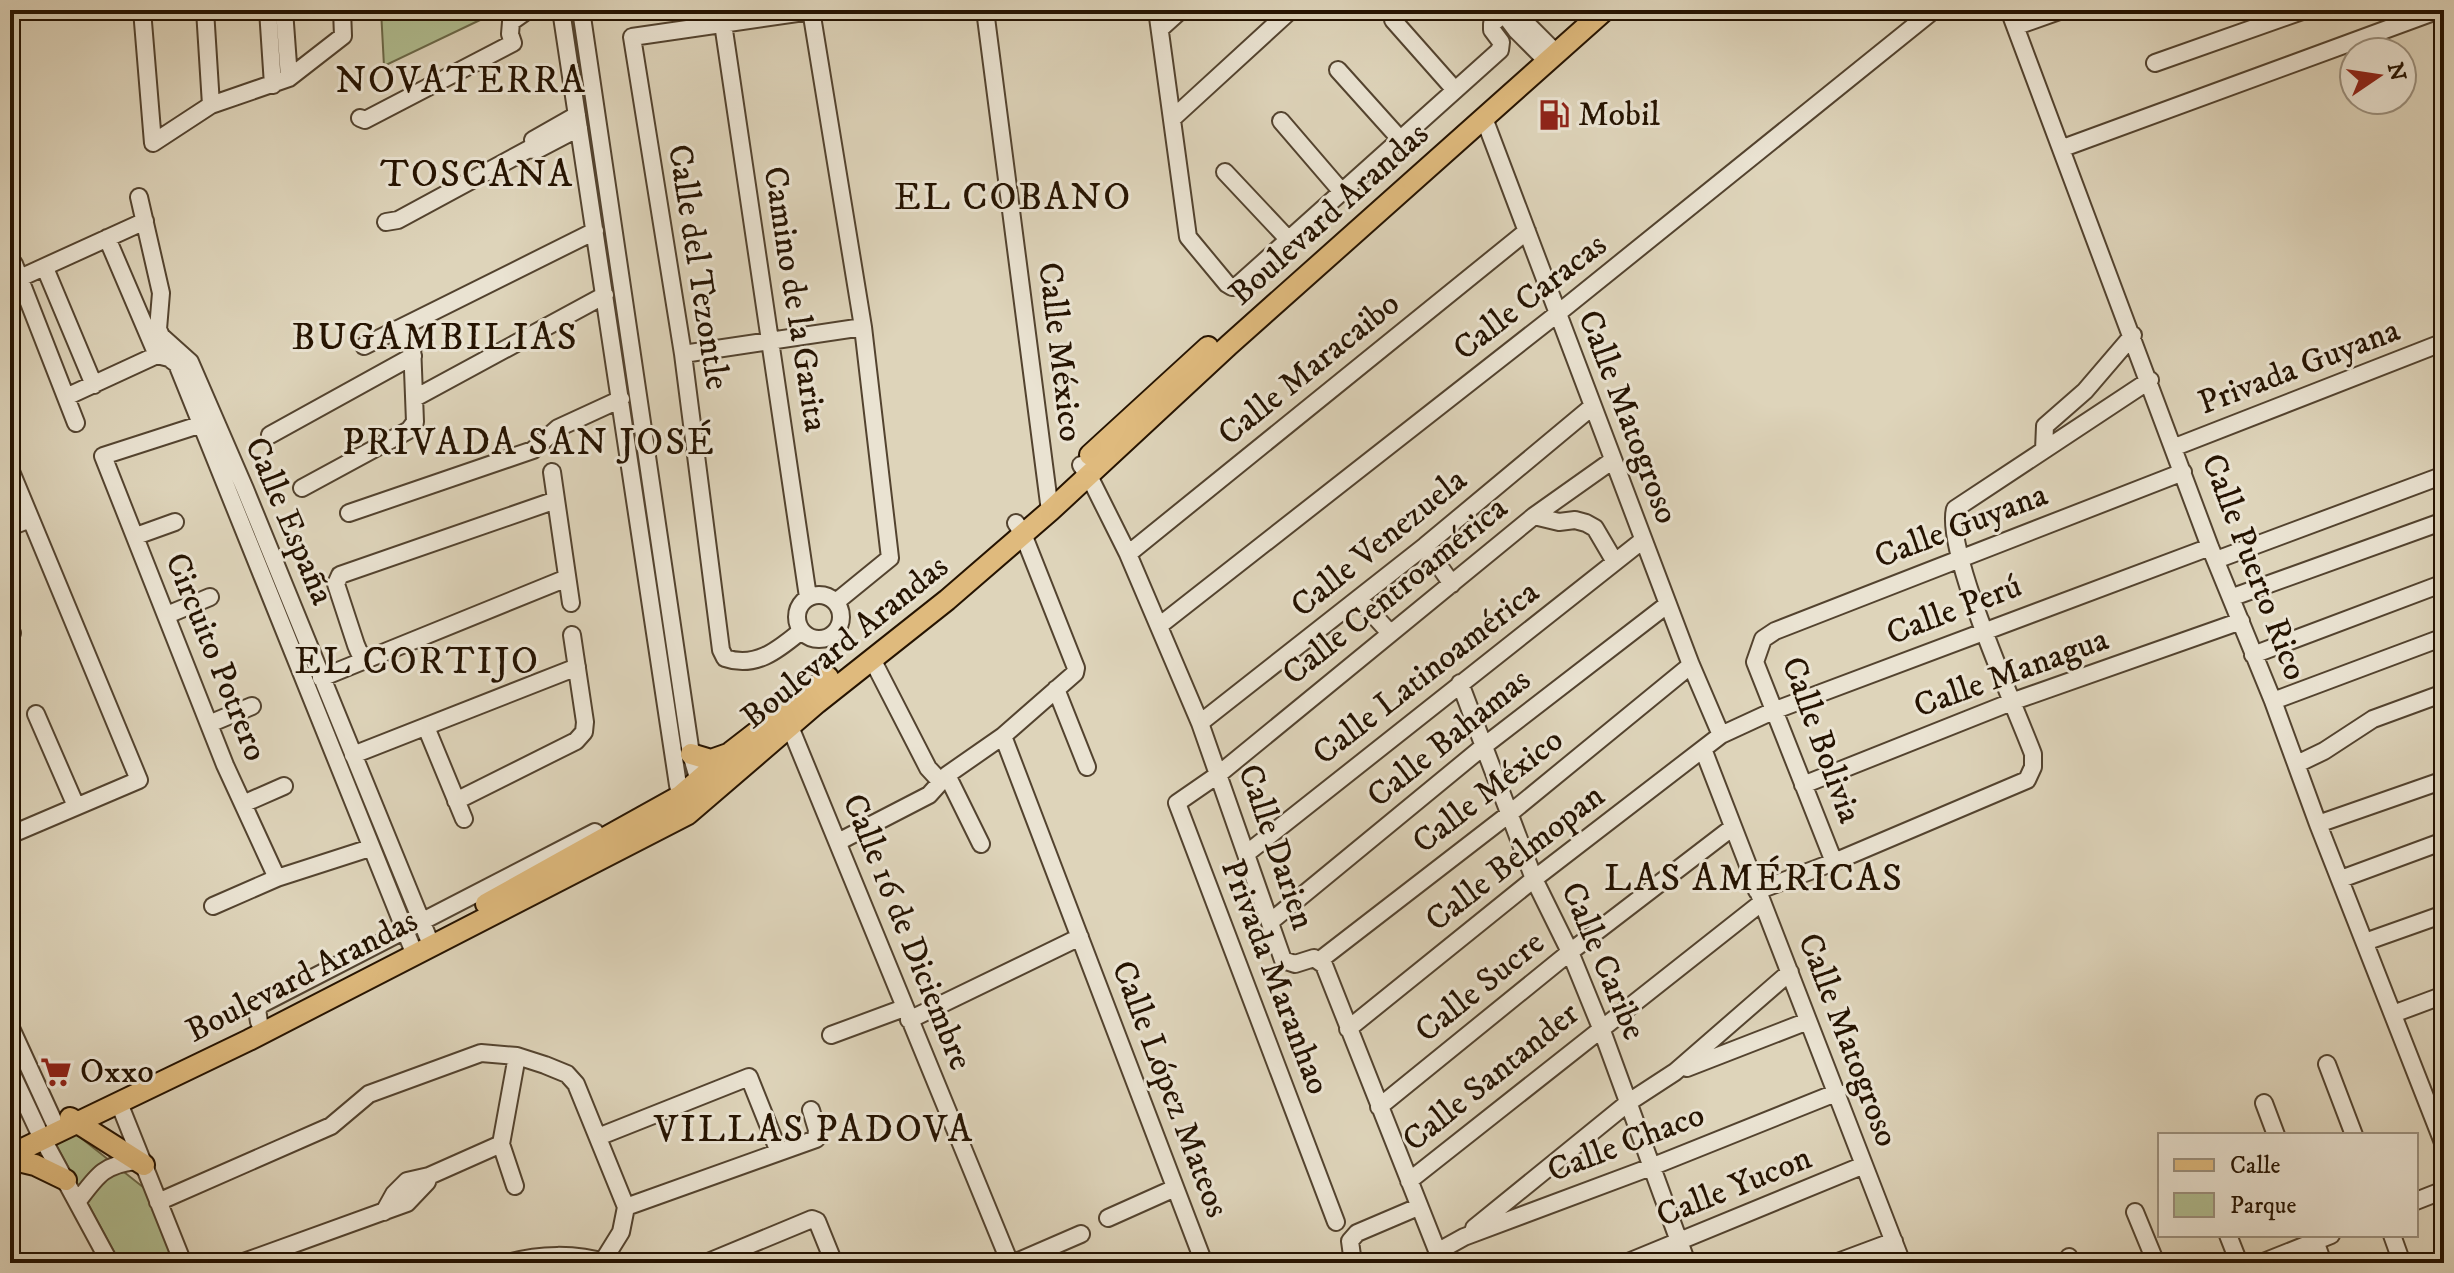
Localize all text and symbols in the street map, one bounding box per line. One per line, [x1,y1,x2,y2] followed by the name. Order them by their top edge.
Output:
[2338,36,2418,116] north arrow
[335,57,587,105] district label: NOVATERRA
[2381,60,2411,84] text: N
[1578,94,1661,136] place label: Mobil
[1537,98,1571,132] fuel station icon: Mobil
[1221,113,1437,315] street label: Boulevard Arandas
[658,141,738,393] street label: Calle del Tezontle
[380,151,574,199] district label: TOSCANA
[753,163,837,435] street label: Camino de la Garita
[894,174,1132,222] district label: EL COBANO
[1445,224,1615,370] street label: Calle Caracas
[1028,260,1092,444] street label: Calle México
[1210,283,1408,455] street label: Calle Maracaibo
[1568,304,1688,530] street label: Calle Matogroso
[2192,309,2406,425] street label: Privada Guyana
[291,314,579,362] district label: BUGAMBILIAS
[342,419,716,467] district label: PRIVADA SAN JOSÉ
[235,431,343,612] street label: Calle España
[2192,448,2316,686] street label: Calle Puerto Rico
[1283,459,1476,627] street label: Calle Venezuela
[1869,474,2054,578] street label: Calle Guyana
[1274,487,1516,695] street label: Calle Centroamérica
[733,546,957,738] street label: Boulevard Arandas
[155,547,277,767] street label: Circuito Potrero
[1881,565,2027,655] street label: Calle Perú
[1304,571,1548,774] street label: Calle Latinoamérica
[1908,618,2114,728] street label: Calle Managua
[294,638,540,686] district label: EL CORTIJO
[1772,651,1871,829] street label: Calle Bolivia
[1359,659,1539,817] street label: Calle Bahamas
[1404,719,1572,863] street label: Calle México
[1228,759,1324,935] street label: Calle Darien
[1417,775,1613,941] street label: Calle Belmopan
[832,788,982,1076] street label: Calle 16 de Diciembre
[1211,853,1339,1101] street label: Privada Maranhao
[1604,855,1904,903] district label: LAS AMÉRICAS
[1551,876,1655,1046] street label: Calle Caribe
[179,900,425,1052] street label: Boulevard Arandas
[1407,922,1553,1052] street label: Calle Sucre
[1788,927,1908,1153] street label: Calle Matogroso
[1102,955,1238,1223] street label: Calle López Mateos
[1394,993,1588,1161] street label: Calle Santander
[80,1051,154,1093] place label: Oxxo
[39,1055,73,1089] supermarket icon: Oxxo
[1542,1094,1710,1192] street label: Calle Chaco
[653,1106,974,1154] district label: VILLAS PADOVA
[2158,1133,2418,1237] legend
[1650,1137,1818,1237] street label: Calle Yucon
[2230,1151,2280,1181] text: Calle
[2230,1191,2296,1221] text: Parque

